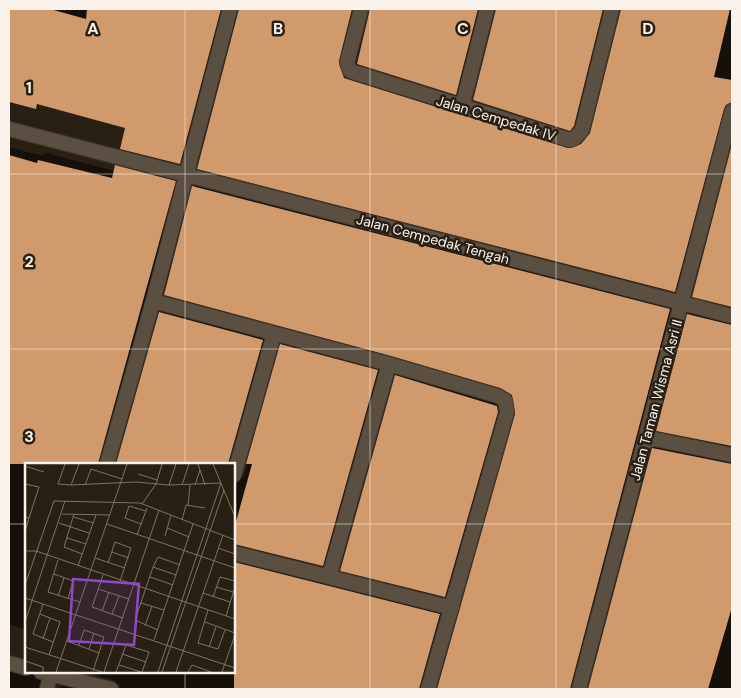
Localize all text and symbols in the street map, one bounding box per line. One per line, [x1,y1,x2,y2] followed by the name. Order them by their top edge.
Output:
[87,18,99,39] text: A
[273,18,283,39] text: B
[457,18,469,39] text: C
[642,18,654,39] text: D
[26,77,32,98] text: 1
[434,91,559,145] street label: Jalan Cempedak IV
[355,210,511,268] street label: Jalan Cempedak Tengah
[24,251,34,272] text: 2
[626,317,686,483] street label: Jalan Taman Wisma Asri II
[24,426,34,447] text: 3
[25,463,235,673] inset map

